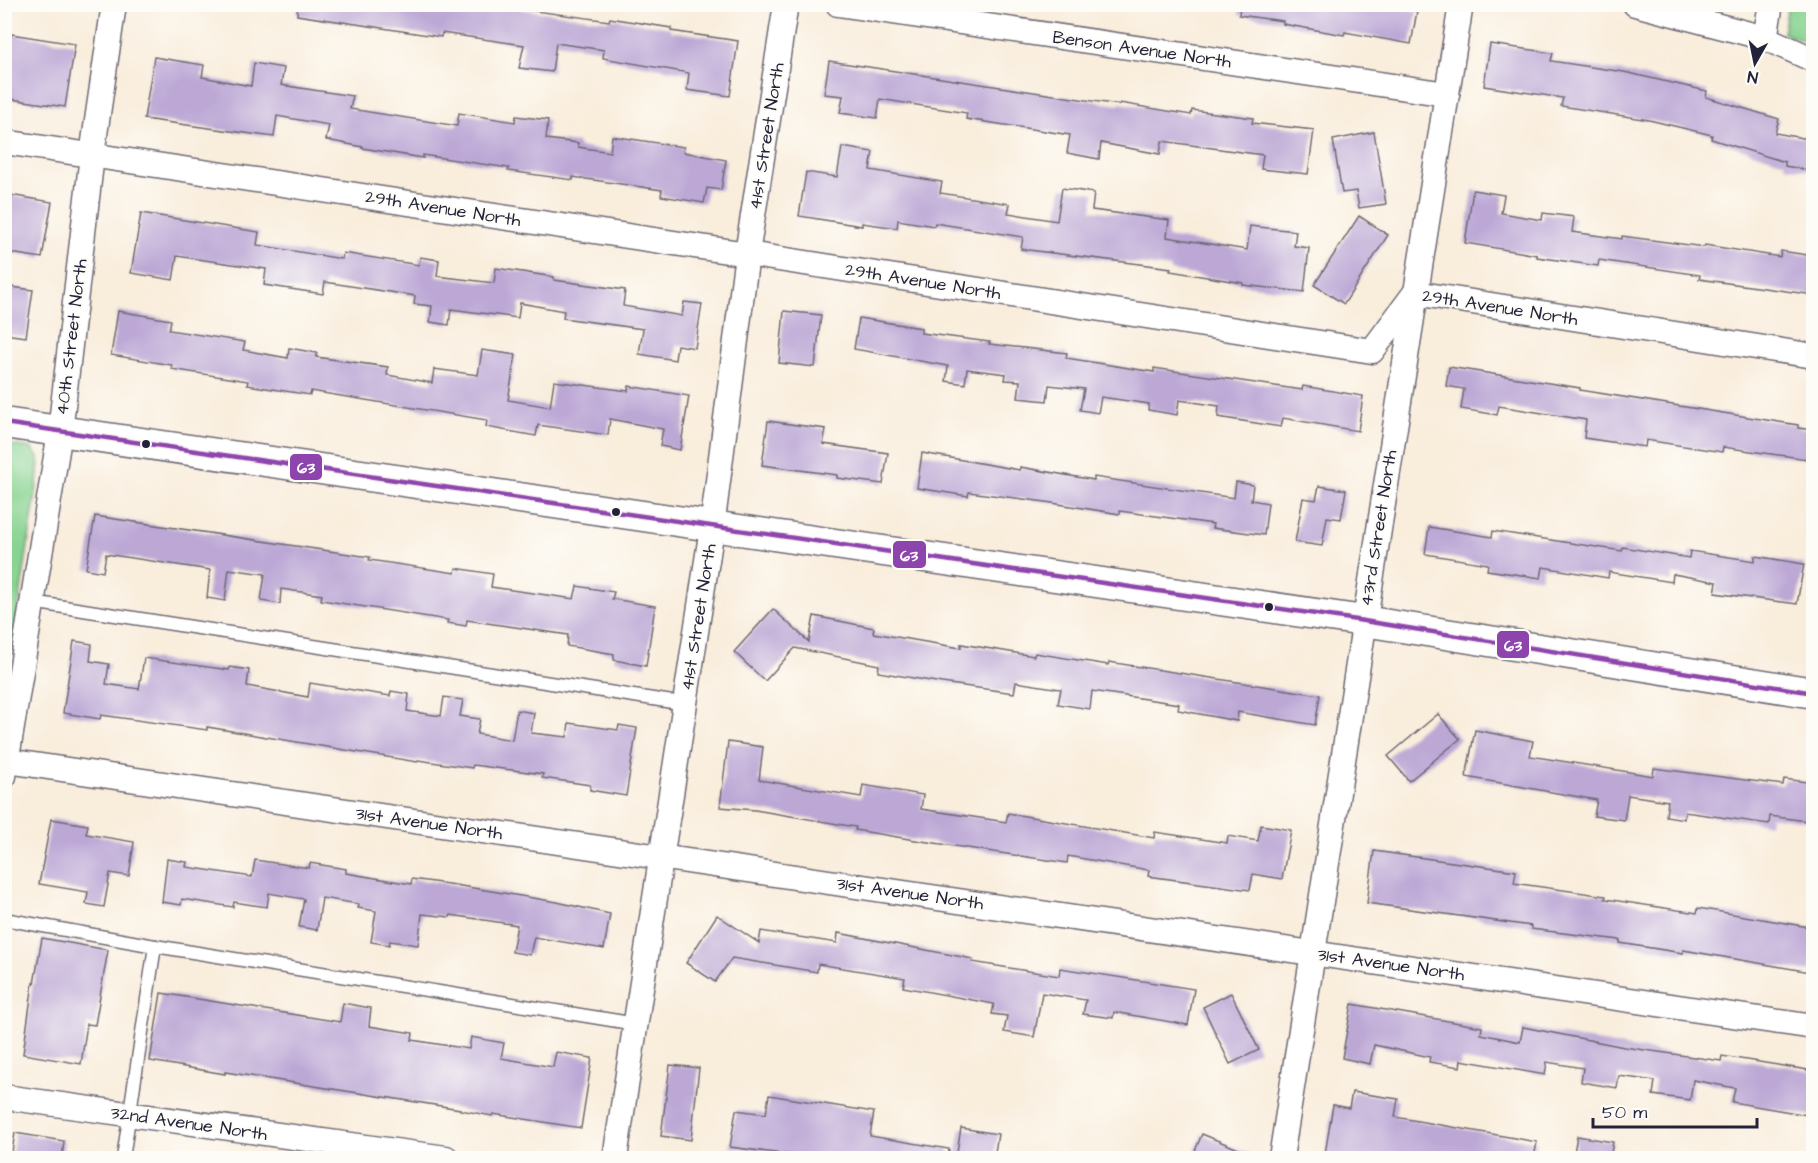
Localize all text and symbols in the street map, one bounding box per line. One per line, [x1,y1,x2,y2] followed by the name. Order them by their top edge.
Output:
[1051,25,1233,74] street label: Benson Avenue North
[1725,33,1785,93] north arrow
[743,61,790,211] street label: 41st Street North
[1746,65,1759,88] text: N
[363,184,523,233] street label: 29th Avenue North
[50,257,93,417] street label: 40th Street North
[843,257,1003,306] street label: 29th Avenue North
[1420,283,1580,332] street label: 29th Avenue North
[140,438,152,450] unlabelled marker
[1354,448,1403,608] street label: 43rd Street North
[289,453,323,481] line badge: 63
[297,457,316,479] text: 63
[610,506,622,518] unlabelled marker
[892,540,927,569] line badge: 63
[675,542,722,692] street label: 41st Street North
[900,545,919,567] text: 63
[1263,601,1275,613] unlabelled marker
[1496,630,1530,659] line badge: 63
[1504,635,1523,657] text: 63
[354,801,504,846] street label: 31st Avenue North
[835,871,985,916] street label: 31st Avenue North
[1316,942,1466,987] street label: 31st Avenue North
[1593,1091,1756,1129] scale bar
[109,1100,269,1147] street label: 32nd Avenue North
[1602,1100,1647,1125] text: 50 m

